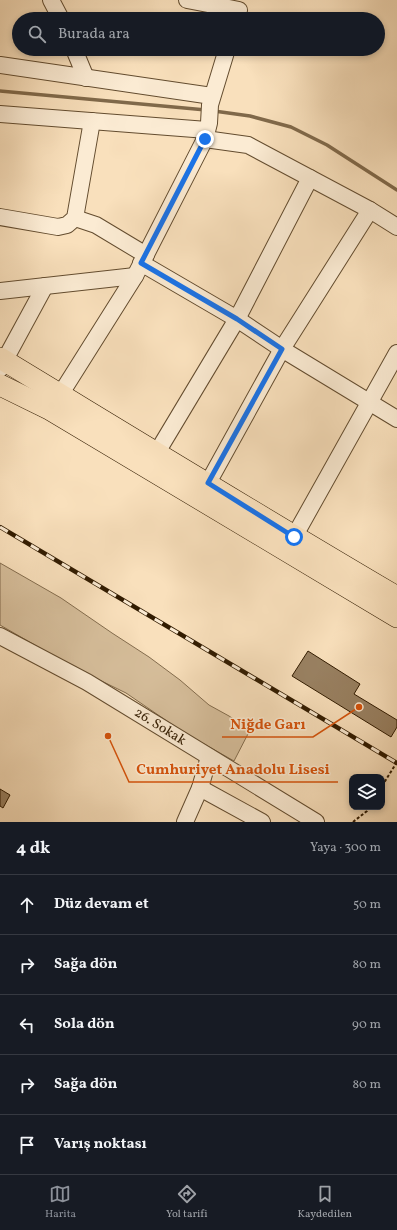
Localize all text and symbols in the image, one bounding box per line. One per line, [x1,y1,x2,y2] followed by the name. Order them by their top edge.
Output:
[12,12,385,56] search box
[26,23,48,45] icon: search
[58,24,130,45] text: Burada ara
[196,130,214,148] route end
[285,528,303,546] route start
[130,704,190,751] street label: 26. Sokak
[222,710,313,737] callout: Niğde Garı
[230,715,306,736] text: Niğde Garı
[129,755,338,782] callout: Cumhuriyet Anadolu Lisesi
[136,760,330,781] text: Cumhuriyet Anadolu Lisesi
[349,774,385,810] map controls
[349,774,385,810] button: layers
[16,837,50,860] text: 4 dk
[310,839,381,857] text: Yaya · 300 m
[16,894,38,916] icon: ahead
[54,894,149,915] text: Düz devam et
[353,896,381,914] text: 50 m
[16,954,38,976] icon: right
[54,954,118,975] text: Sağa dön
[352,956,381,974] text: 80 m
[16,1014,38,1036] icon: left
[54,1014,115,1035] text: Sola dön
[352,1016,381,1034] text: 90 m
[16,1074,38,1096] icon: right
[54,1074,118,1095] text: Sağa dön
[352,1076,381,1094] text: 80 m
[16,1134,38,1156] icon: arrive
[54,1134,147,1155] text: Varış noktası
[45,1183,76,1222] tab: Harita
[166,1183,208,1222] tab: Yol tarifi
[298,1183,352,1222] tab: Kaydedilen

